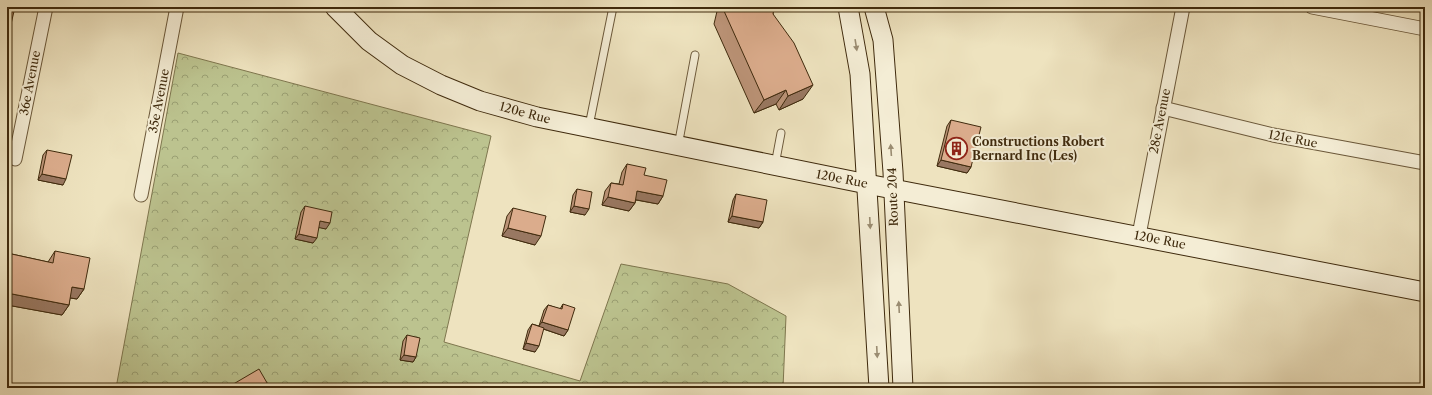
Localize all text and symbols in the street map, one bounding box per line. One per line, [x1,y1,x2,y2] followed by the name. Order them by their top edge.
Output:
[853,39,859,51] one-way arrow
[16,49,43,117] street label: 36e Avenue
[145,67,172,134] street label: 35e Avenue
[1146,87,1173,155] street label: 28e Avenue
[498,98,553,127] street label: 120e Rue
[1267,126,1319,151] street label: 121e Rue
[972,134,1104,163] place label: Constructions Robert Bernard Inc (Les)
[944,136,970,162] building icon: Constructions Robert Bernard Inc (Les)
[888,144,894,156] one-way arrow
[815,166,869,191] street label: 120e Rue
[884,167,901,227] street label: Route 204
[866,217,873,229] one-way arrow
[1133,227,1187,252] street label: 120e Rue
[896,301,903,313] one-way arrow
[874,346,880,359] one-way arrow

